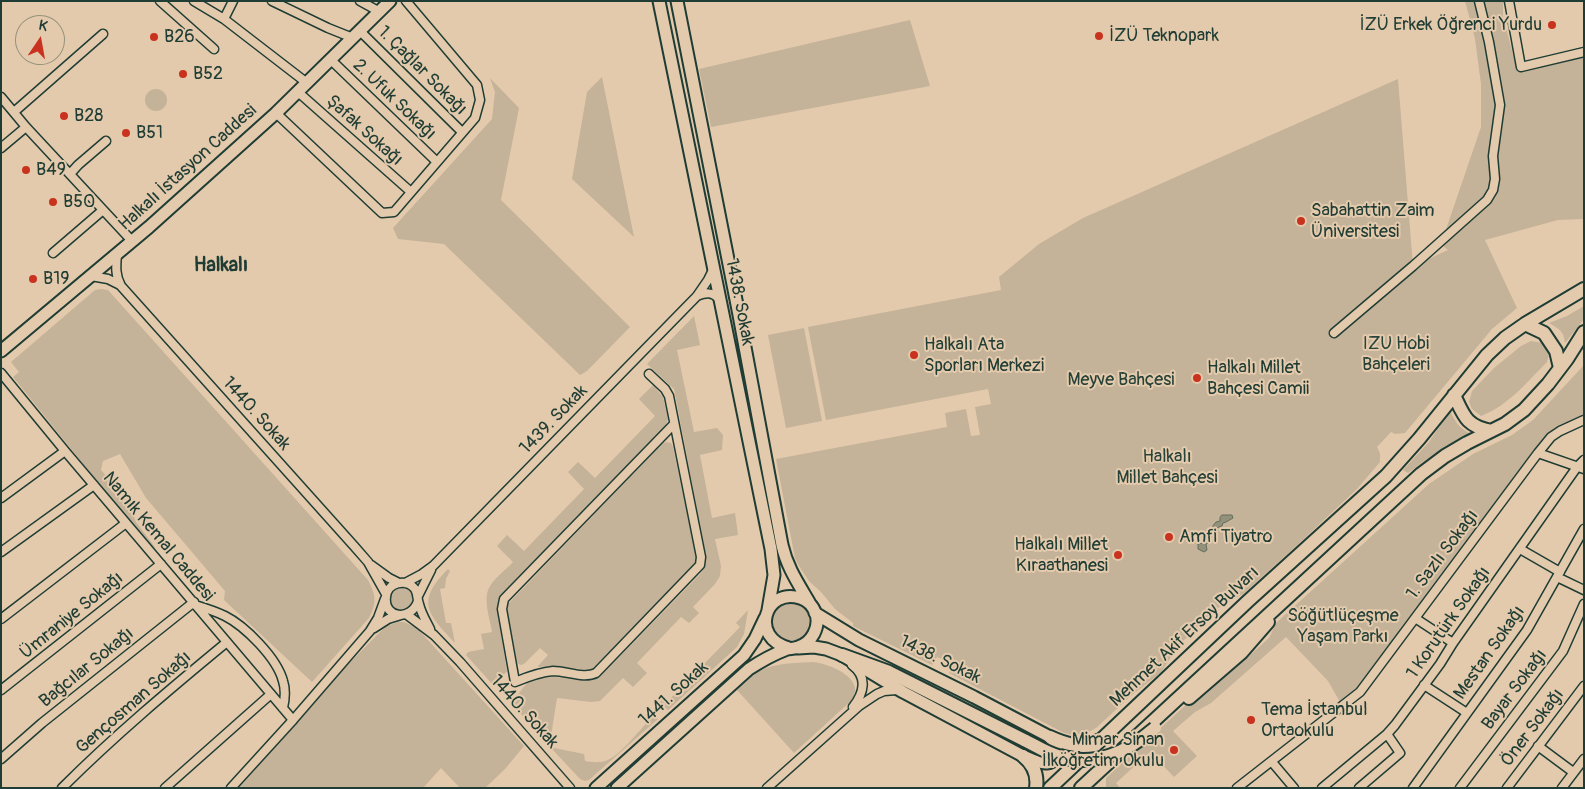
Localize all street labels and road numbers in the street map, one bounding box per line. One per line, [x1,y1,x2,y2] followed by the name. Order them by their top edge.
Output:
[373,22,471,120] street label: 1. Çağlar Sokağı
[348,55,440,145] street label: 2. Ufuk Sokağı
[321,91,407,171] street label: Şafak Sokağı
[114,100,262,236] street label: Halkalı İstasyon Caddesi
[720,257,758,347] street label: 1438. Sokak
[217,373,295,455] street label: 1440. Sokak
[516,381,592,459] street label: 1439. Sokak
[98,468,218,606] street label: Namık Kemal Caddesi
[1402,506,1484,604] street label: 1. Sazlı Sokağı
[1106,562,1264,712] street label: Mehmet Akif Ersoy Bulvarı
[1402,563,1496,683] street label: 1 Korutürk Sokağı
[16,568,128,664] street label: Ümraniye Sokağı
[1450,602,1530,704] street label: Mestan Sokağı
[35,623,139,713] street label: Bağcılar Sokağı
[896,631,984,689] street label: 1438. Sokak
[1478,645,1552,735] street label: Bayar Sokağı
[72,647,196,759] street label: Gençosman Sokağı
[635,657,713,731] street label: 1441. Sokak
[485,671,563,753] street label: 1440. Sokak
[1497,685,1569,771] street label: Öner Sokağı

